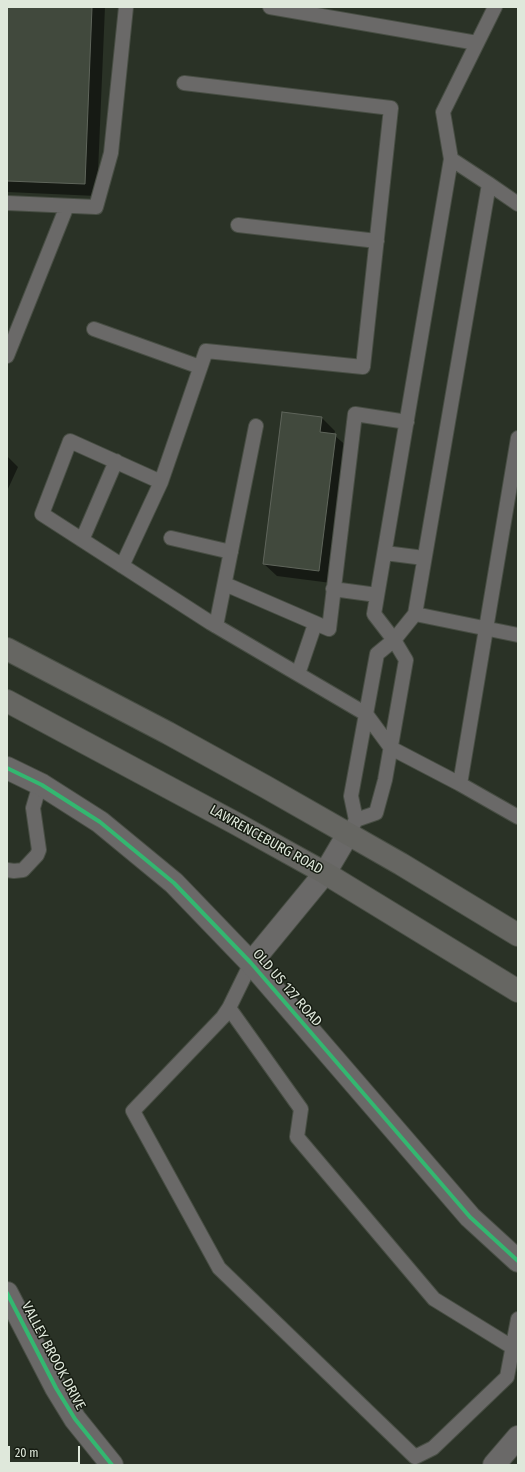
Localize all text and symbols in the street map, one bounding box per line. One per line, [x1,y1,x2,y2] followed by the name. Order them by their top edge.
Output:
[206,802,326,878] street label: LAWRENCEBURG ROAD
[249,946,325,1030] street label: OLD US 127 ROAD
[17,1299,89,1413] street label: VALLEY BROOK DRIVE
[10,1438,82,1464] scale bar
[15,1446,39,1460] text: 20 m

